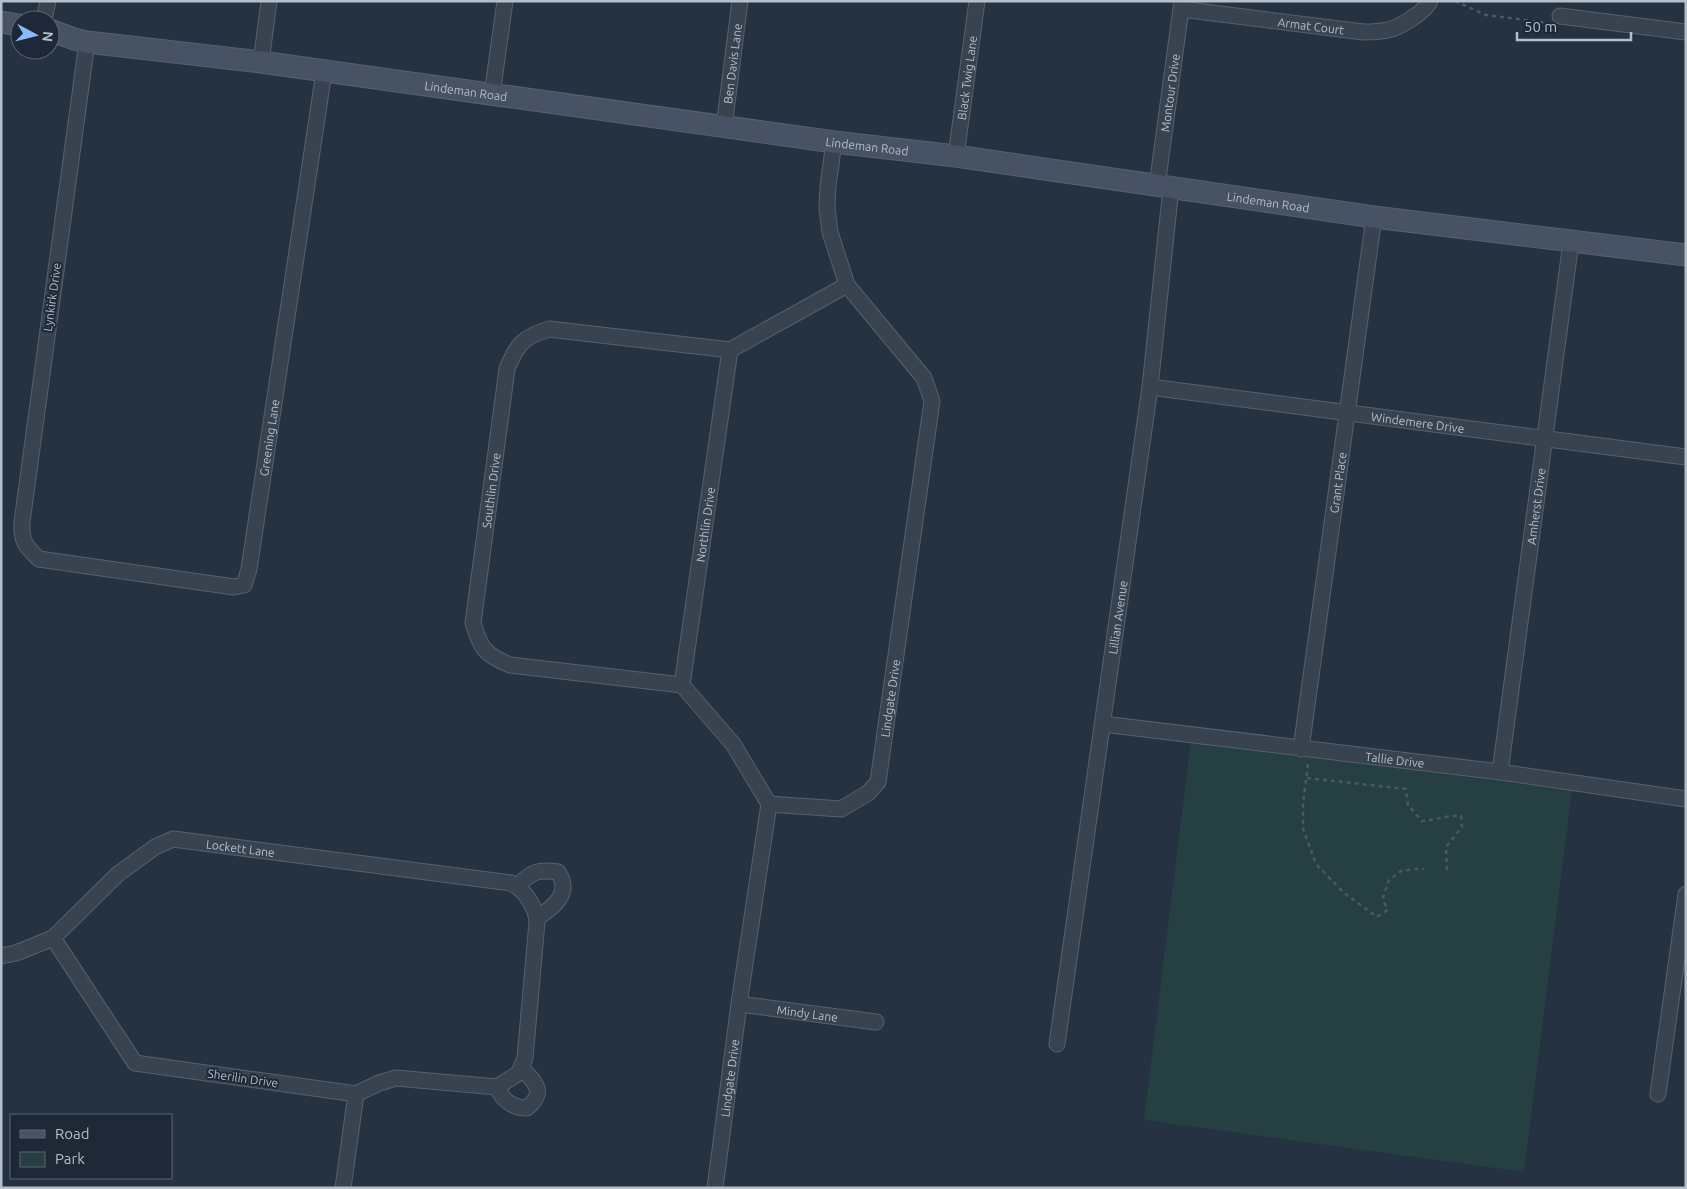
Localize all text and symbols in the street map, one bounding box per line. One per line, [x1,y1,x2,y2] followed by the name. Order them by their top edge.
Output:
[10,10,60,60] north arrow
[1517,10,1631,42] scale bar
[1277,15,1345,36] street label: Armat Court
[1524,18,1557,35] text: 50 m
[721,22,744,105] street label: Ben Davis Lane
[39,30,56,43] text: N
[954,35,979,121] street label: Black Twig Lane
[1158,53,1181,133] street label: Montour Drive
[424,78,508,103] street label: Lindeman Road
[825,134,909,157] street label: Lindeman Road
[1226,189,1310,214] street label: Lindeman Road
[41,262,63,332] street label: Lynkirk Drive
[257,398,281,477] street label: Greening Lane
[1370,409,1465,435] street label: Windemere Drive
[1327,451,1348,514] street label: Grant Place
[479,452,502,529] street label: Southlin Drive
[1524,467,1547,546] street label: Amherst Drive
[693,486,717,563] street label: Northlin Drive
[1106,579,1129,655] street label: Lillian Avenue
[878,658,902,738] street label: Lindgate Drive
[1365,749,1425,769] street label: Tallie Drive
[205,837,276,859] street label: Lockett Lane
[776,1003,839,1023] street label: Mindy Lane
[718,1038,741,1118] street label: Lindgate Drive
[207,1067,279,1089] street label: Sherilin Drive
[10,1114,172,1179] legend
[55,1125,90,1142] text: Road
[55,1150,85,1167] text: Park

